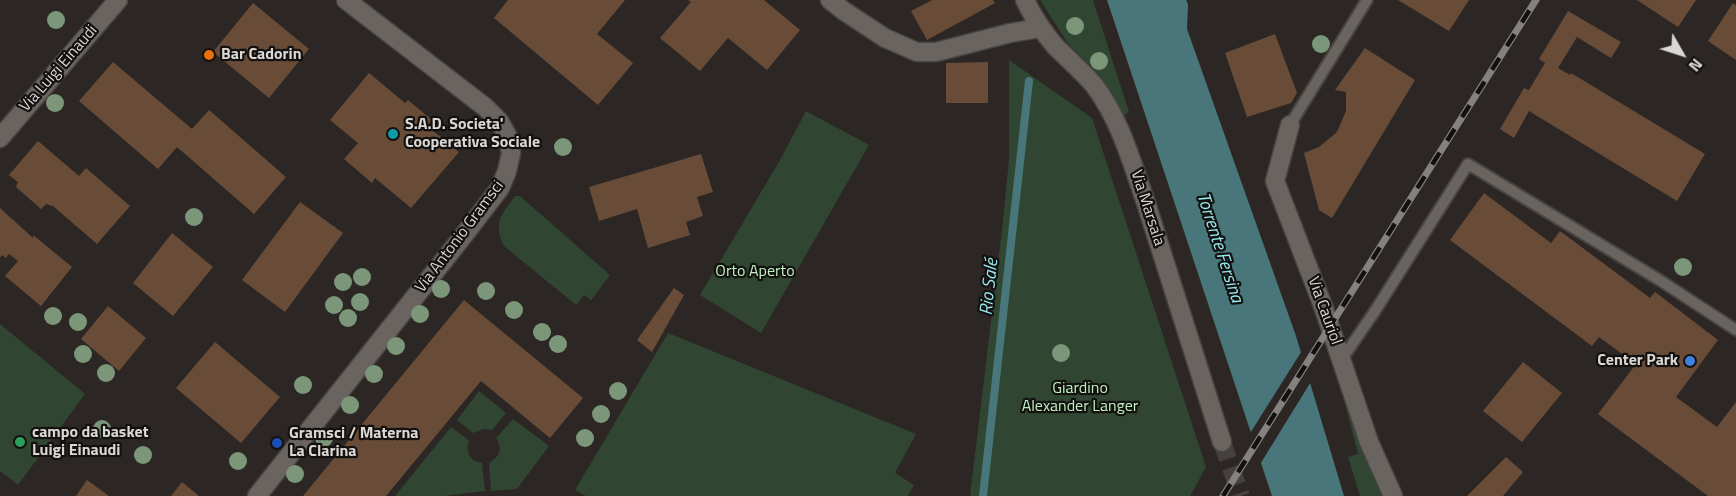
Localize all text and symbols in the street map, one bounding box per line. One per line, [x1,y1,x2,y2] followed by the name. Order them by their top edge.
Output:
[16,22,102,116] street label: Via Luigi Einaudi
[1652,24,1712,84] north arrow
[221,45,301,65] place label: Bar Cadorin
[202,48,216,62] marker: Bar Cadorin
[1683,53,1709,77] text: N
[405,115,540,153] place label: S.A.D. Societa' Cooperativa Sociale
[386,127,400,141] marker: S.A.D. Societa' Cooperativa Sociale
[1126,168,1168,248] street label: Via Marsala
[412,177,508,297] street label: Via Antonio Gramsci
[1191,190,1247,306] water label: Torrente Fersina
[976,258,1004,316] water label: Rio Salé
[715,262,795,282] park label: Orto Aperto
[1303,274,1345,348] street label: Via Cauriol
[1597,351,1678,371] place label: Center Park
[1683,354,1697,368] marker: Center Park
[1022,379,1138,417] park label: Giardino Alexander Langer
[32,423,148,461] place label: campo da basket Luigi Einaudi
[289,424,419,462] place label: Gramsci / Materna La Clarina
[13,435,27,449] marker: campo da basket Luigi Einaudi
[270,436,284,450] marker: Gramsci / Materna La Clarina

